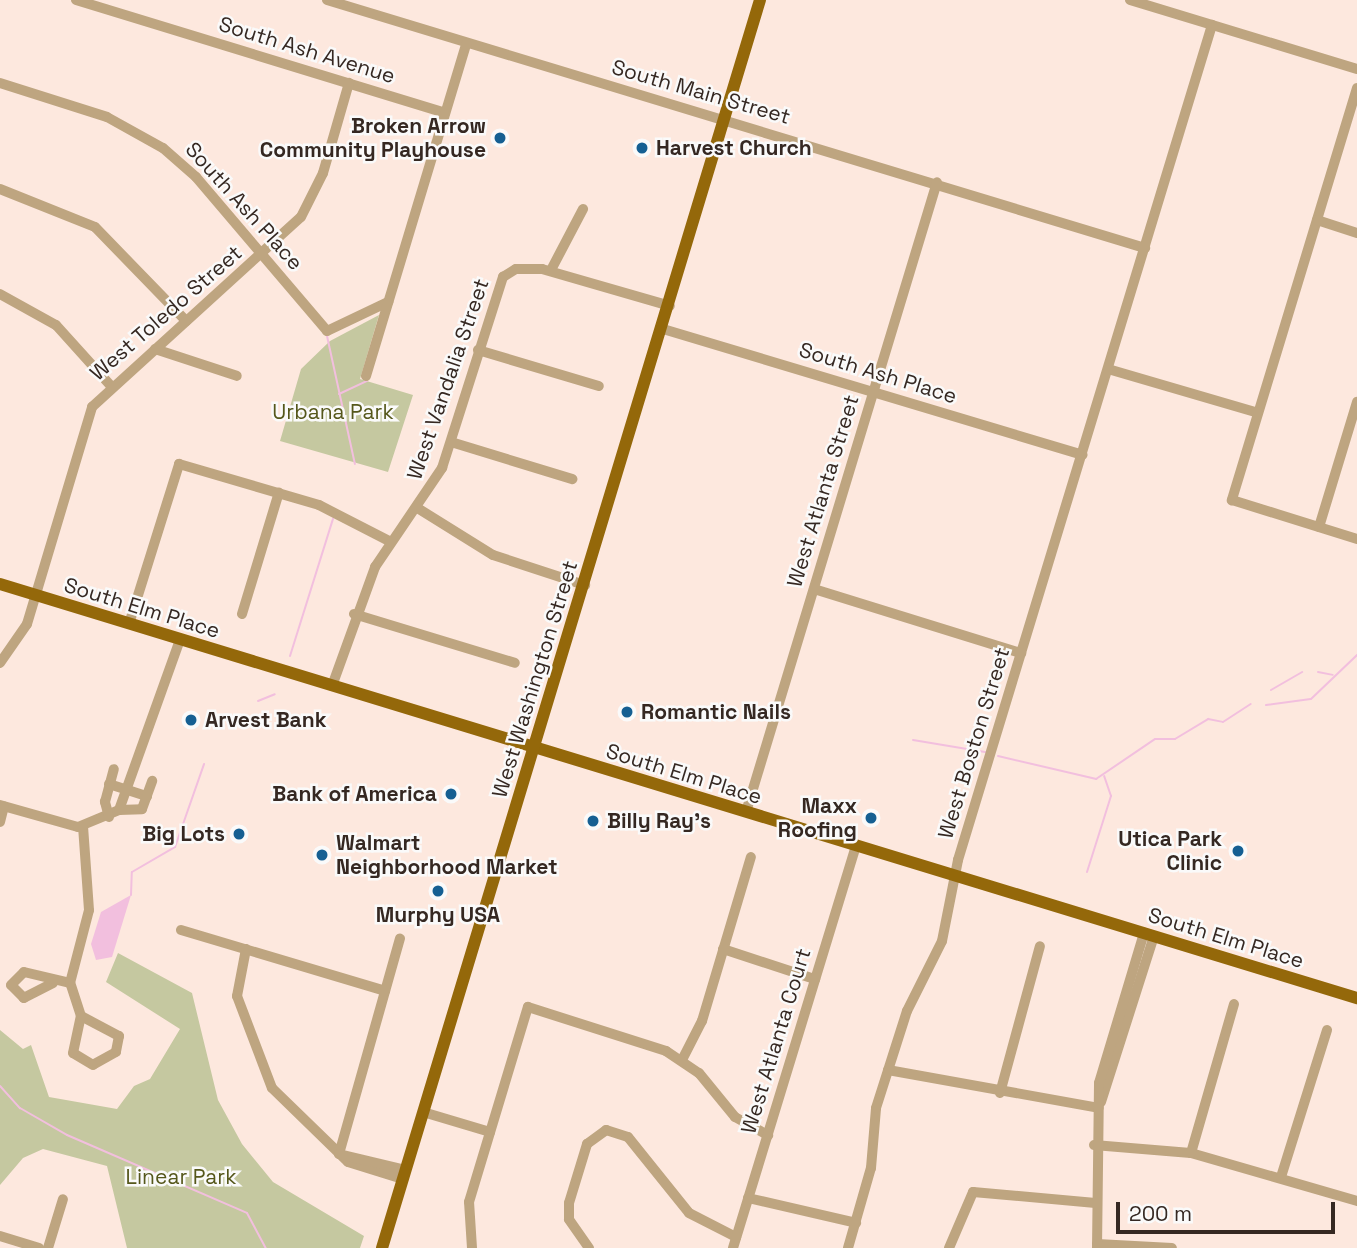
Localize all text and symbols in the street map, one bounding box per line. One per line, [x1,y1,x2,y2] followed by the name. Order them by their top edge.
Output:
[216,11,398,89] street label: South Ash Avenue
[609,54,793,130] street label: South Main Street
[260,113,486,163] place label: Broken Arrow Community Playhouse
[492,130,508,146] marker: Broken Arrow Community Playhouse
[656,135,812,161] place label: Harvest Church
[180,137,308,275] street label: South Ash Place
[634,140,650,156] marker: Harvest Church
[85,240,247,386] street label: West Toledo Street
[402,275,494,483] street label: West Vandalia Street
[796,337,960,409] street label: South Ash Place
[782,392,864,590] street label: West Atlanta Street
[272,399,394,425] park label: Urbana Park
[487,557,583,801] street label: West Washington Street
[61,572,223,644] street label: South Elm Place
[933,644,1015,842] street label: West Boston Street
[641,699,791,725] place label: Romantic Nails
[619,704,635,720] marker: Romantic Nails
[205,707,327,733] place label: Arvest Bank
[183,712,199,728] marker: Arvest Bank
[603,738,765,810] street label: South Elm Place
[272,781,437,807] place label: Bank of America
[443,786,459,802] marker: Bank of America
[778,793,857,843] place label: Maxx Roofing
[607,808,711,834] place label: Billy Ray's
[863,810,879,826] marker: Maxx Roofing
[585,813,601,829] marker: Billy Ray's
[142,821,225,847] place label: Big Lots
[231,826,247,842] marker: Big Lots
[1118,826,1222,876] place label: Utica Park Clinic
[336,830,558,880] place label: Walmart Neighborhood Market
[1228,841,1248,861] marker: Utica Park Clinic
[314,847,330,863] marker: Walmart Neighborhood Market
[430,883,446,899] marker: Murphy USA
[376,902,500,928] place label: Murphy USA
[1145,902,1307,974] street label: South Elm Place
[736,945,816,1137] street label: West Atlanta Court
[126,1164,236,1190] park label: Linear Park
[1119,1188,1338,1232] scale bar
[1129,1200,1192,1227] text: 200 m

